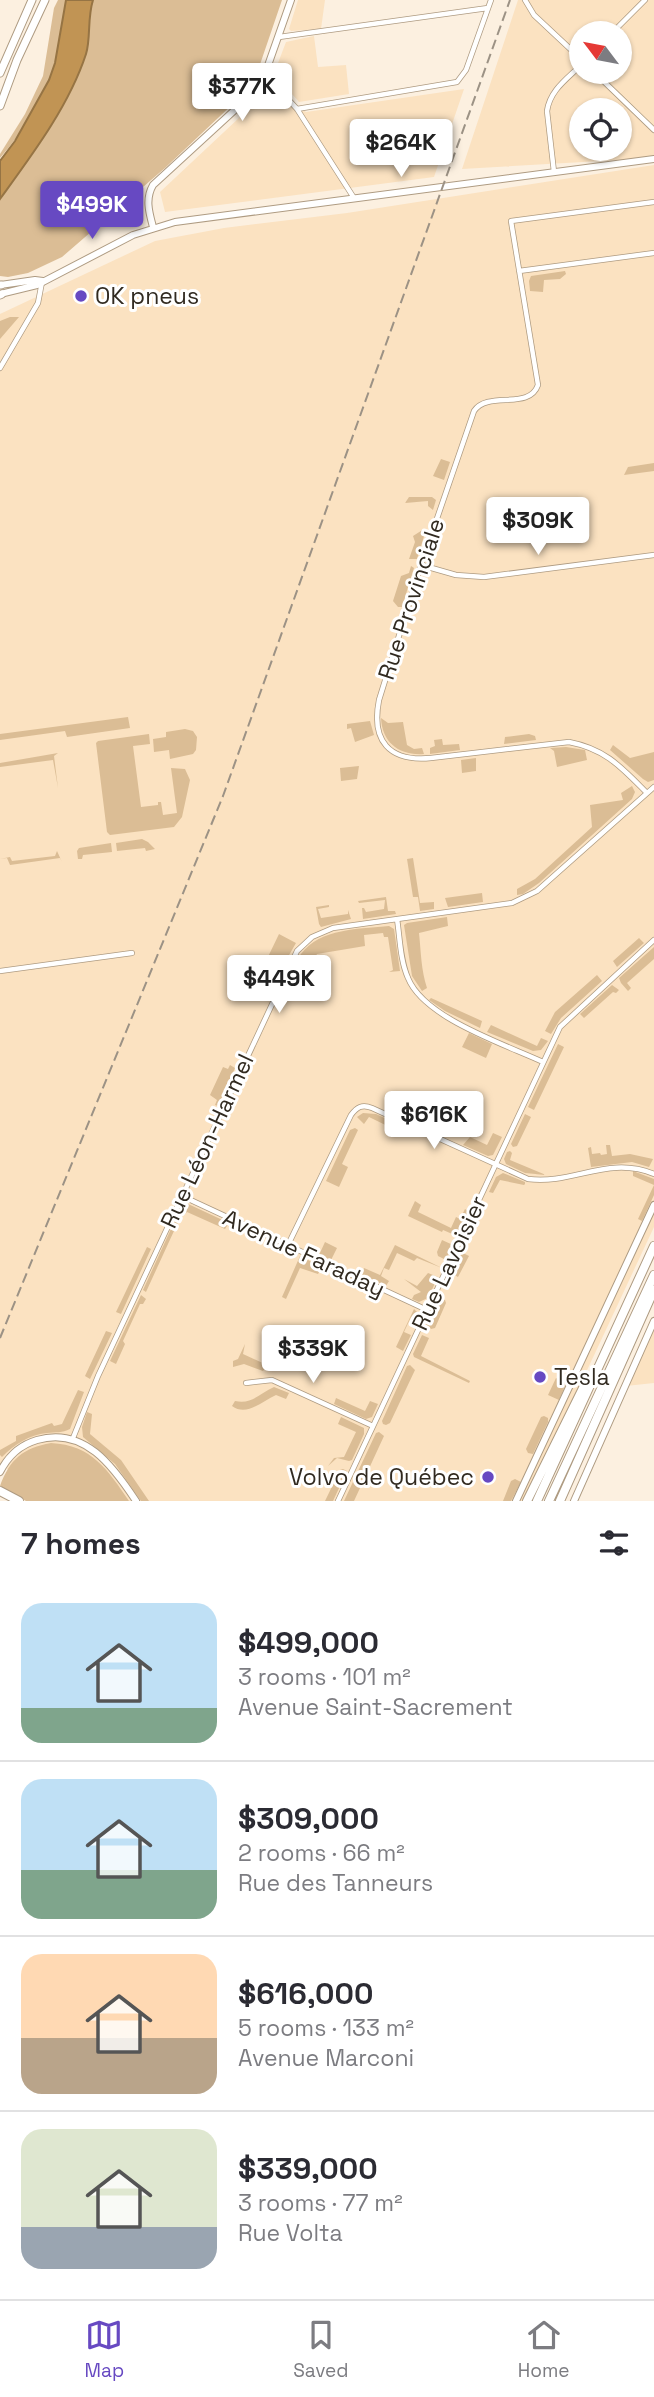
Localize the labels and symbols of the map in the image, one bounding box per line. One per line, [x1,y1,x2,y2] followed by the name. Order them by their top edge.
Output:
[569,21,632,84] north arrow
[193,64,291,123] pin: $377K
[352,120,450,179] pin: $264K
[43,182,141,241] pin: $499K
[95,281,199,311] place label: OK pneus
[73,288,89,304] marker: OK pneus
[489,498,587,557] pin: $309K
[371,515,451,683] street label: Rue Provinciale
[230,956,328,1015] pin: $449K
[153,1049,261,1233] street label: Rue Léon-Harmel
[385,1092,483,1151] pin: $616K
[405,1191,493,1335] street label: Rue Lavoisier
[218,1202,390,1304] street label: Avenue Faraday
[264,1326,362,1385] pin: $339K
[554,1362,610,1392] place label: Tesla
[532,1369,548,1385] marker: Tesla
[289,1462,474,1492] place label: Volvo de Québec
[480,1469,496,1485] marker: Volvo de Québec

